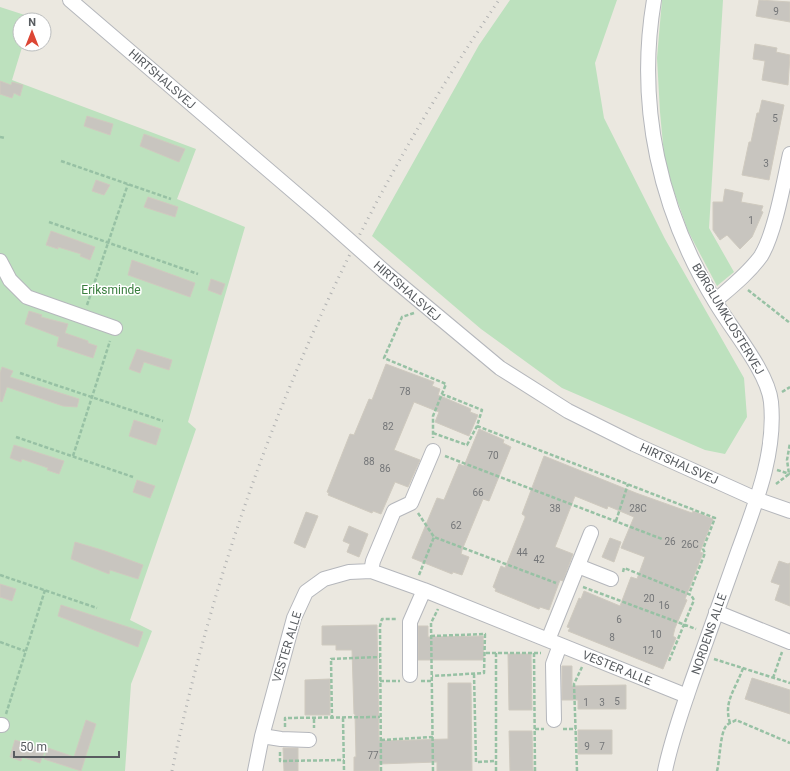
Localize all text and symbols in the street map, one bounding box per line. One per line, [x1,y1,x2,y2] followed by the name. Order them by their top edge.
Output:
[773,6,779,17] house number: 9
[12,12,52,52] north arrow
[28,16,36,29] text: N
[126,46,198,112] street label: HIRTSHALSVEJ
[772,113,778,124] house number: 5
[763,158,769,169] house number: 3
[748,215,754,226] house number: 1
[371,258,443,324] street label: HIRTSHALSVEJ
[689,261,767,377] street label: BØRGLUMKLOSTERVEJ
[81,283,141,297] park label: Eriksminde
[399,386,411,397] house number: 78
[382,421,394,432] house number: 82
[638,440,720,488] street label: HIRTSHALSVEJ
[487,450,499,461] house number: 70
[363,456,375,467] house number: 88
[379,463,391,474] house number: 86
[472,487,484,498] house number: 66
[549,503,561,514] house number: 38
[629,503,647,514] house number: 28C
[450,520,462,531] house number: 62
[664,536,676,547] house number: 26
[681,539,699,550] house number: 26C
[516,547,528,558] house number: 44
[533,554,545,565] house number: 42
[689,591,730,677] street label: NORDENS ALLE
[643,593,655,604] house number: 20
[658,600,670,611] house number: 16
[270,610,304,684] street label: VESTER ALLE
[616,614,622,625] house number: 6
[650,629,662,640] house number: 10
[609,632,615,643] house number: 8
[642,645,654,656] house number: 12
[580,648,654,688] street label: VESTER ALLE
[614,696,620,707] house number: 5
[583,697,589,708] house number: 1
[599,697,605,708] house number: 3
[14,733,119,759] scale bar
[20,740,47,754] text: 50 m
[584,741,590,752] house number: 9
[599,741,605,752] house number: 7
[367,750,379,761] house number: 77

